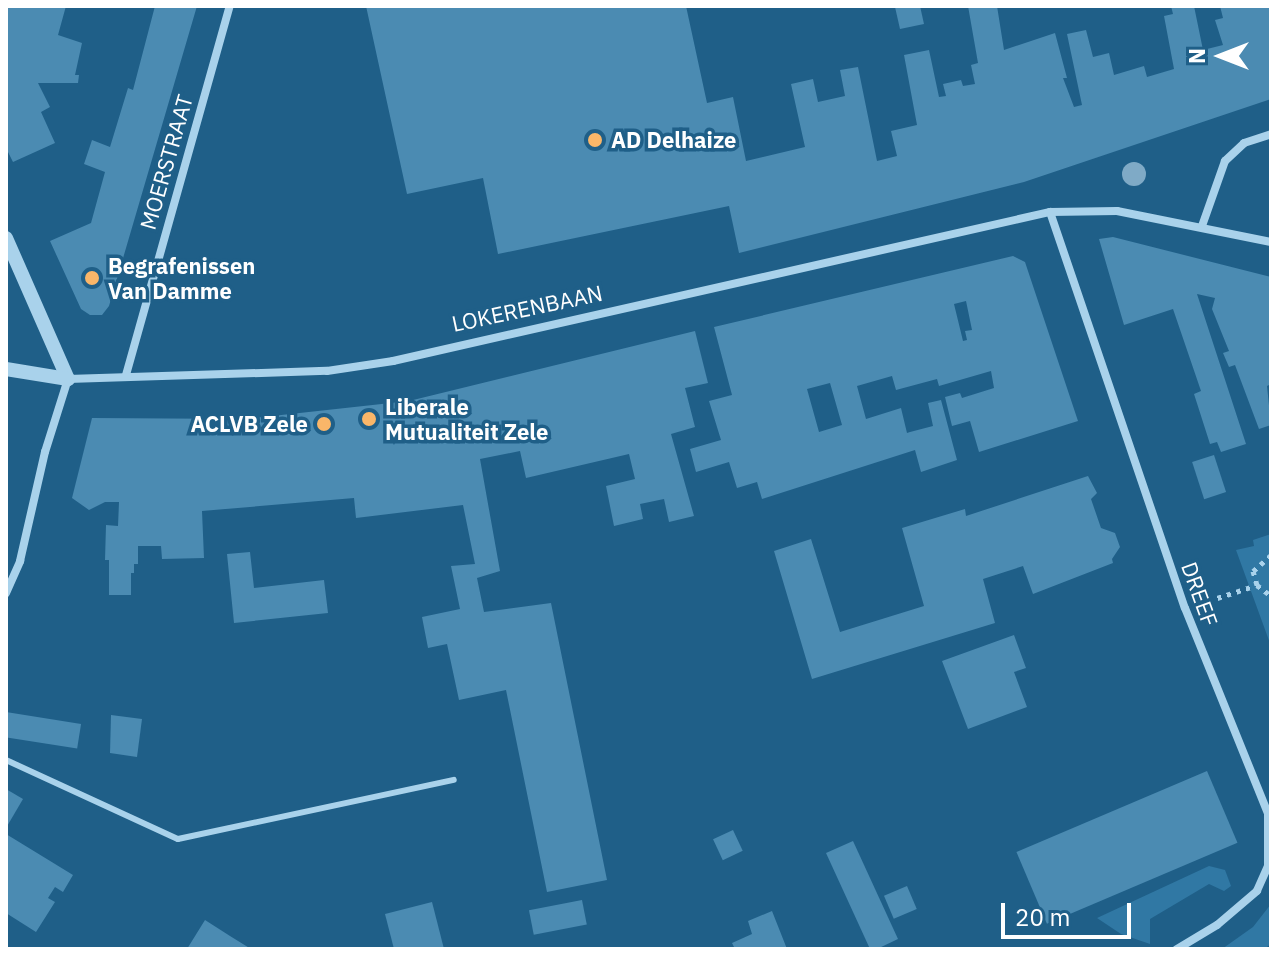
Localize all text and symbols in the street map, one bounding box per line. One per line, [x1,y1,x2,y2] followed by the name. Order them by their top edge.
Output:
[1181,16,1261,96] north arrow
[1182,48,1211,64] text: N
[134,91,198,233] street label: MOERSTRAAT
[611,127,736,153] place label: AD Delhaize
[586,131,604,149] marker: AD Delhaize
[108,252,255,304] place label: Begrafenissen Van Damme
[83,269,101,287] marker: Begrafenissen Van Damme
[449,279,605,337] street label: LOKERENBAAN
[385,393,548,444] place label: Liberale Mutualiteit Zele
[360,410,378,428] marker: Liberale Mutualiteit Zele
[190,411,308,437] place label: ACLVB Zele
[315,415,333,433] marker: ACLVB Zele
[1176,558,1224,630] street label: DREEF
[1005,887,1135,937] scale bar
[1015,901,1070,933] text: 20 m

